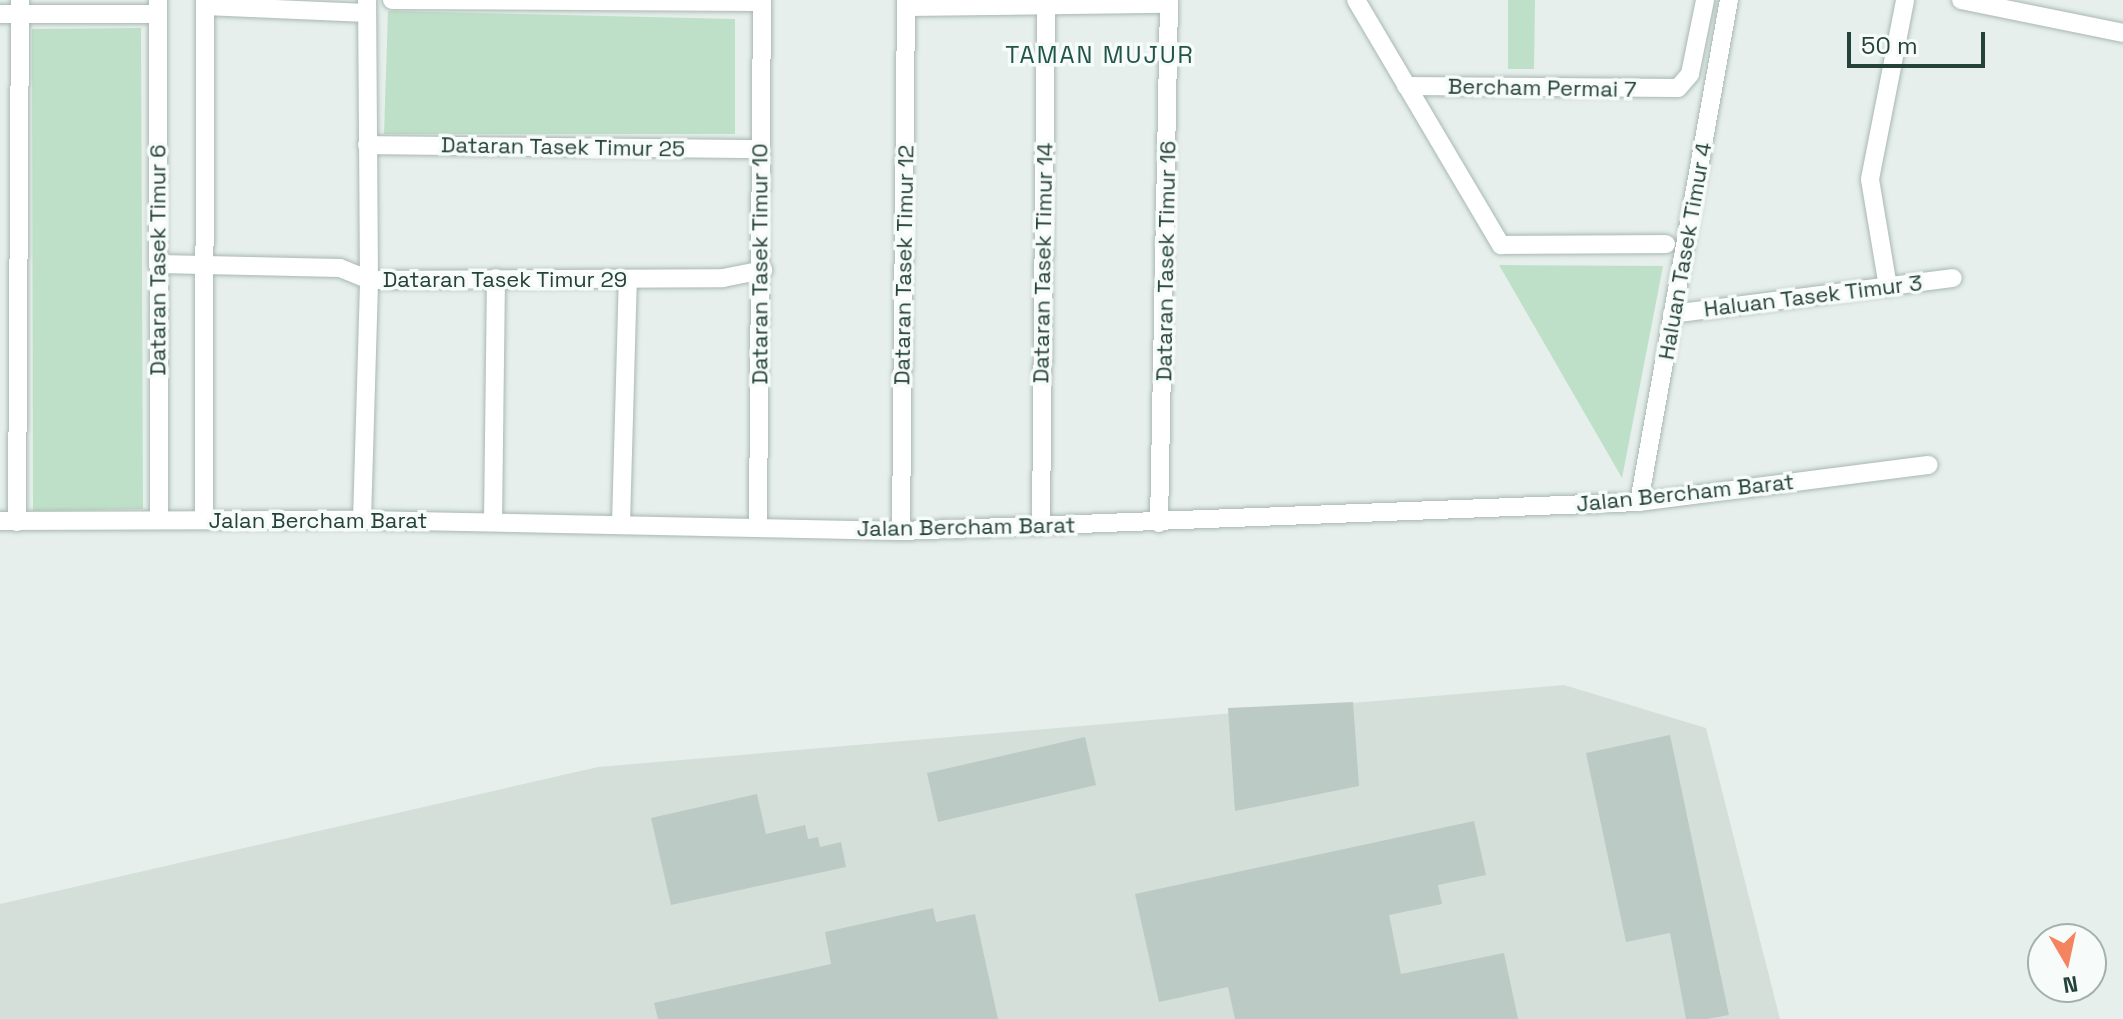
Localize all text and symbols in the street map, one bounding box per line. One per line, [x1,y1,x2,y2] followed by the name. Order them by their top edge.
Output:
[1851,16,1989,66] scale bar
[1861,30,1918,61] text: 50 m
[1005,41,1195,69] district label: TAMAN MUJUR
[1448,73,1636,103] street label: Bercham Permai 7
[440,132,686,162] street label: Dataran Tasek Timur 25
[1151,140,1181,382] street label: Dataran Tasek Timur 16
[1653,140,1717,362] street label: Haluan Tasek Timur 4
[1028,142,1058,384] street label: Dataran Tasek Timur 14
[747,143,773,385] street label: Dataran Tasek Timur 10
[145,144,171,376] street label: Dataran Tasek Timur 6
[889,144,919,386] street label: Dataran Tasek Timur 12
[382,267,628,293] street label: Dataran Tasek Timur 29
[1702,269,1924,323] street label: Haluan Tasek Timur 3
[1575,468,1795,518] street label: Jalan Bercham Barat
[209,508,427,534] street label: Jalan Bercham Barat
[856,512,1076,542] street label: Jalan Bercham Barat
[2027,923,2107,1003] north arrow
[2061,970,2080,1000] text: N

